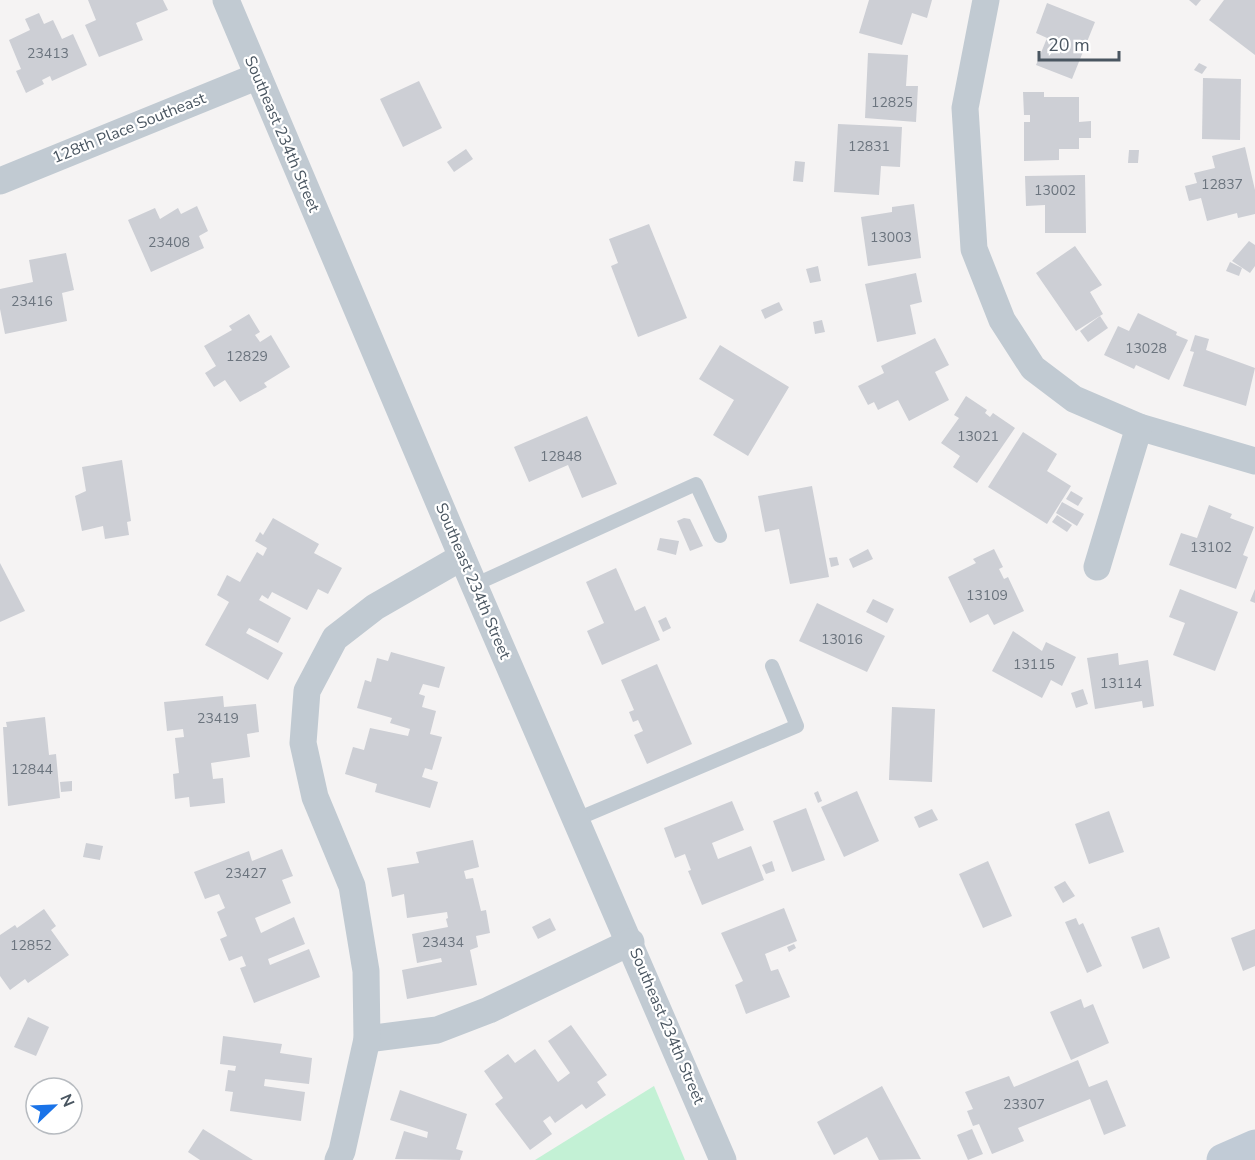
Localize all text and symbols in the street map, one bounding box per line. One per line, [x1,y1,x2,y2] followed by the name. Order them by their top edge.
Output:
[1039,24,1118,62] scale bar
[1048,33,1090,57] text: 20 m
[27,44,69,63] house number: 23413
[239,52,325,216] street label: Southeast 234th Street
[49,87,209,169] street label: 128th Place Southeast
[871,93,913,112] house number: 12825
[848,137,890,156] house number: 12831
[1201,175,1243,194] house number: 12837
[1034,181,1076,200] house number: 13002
[870,228,912,247] house number: 13003
[148,233,190,252] house number: 23408
[11,292,53,311] house number: 23416
[1125,339,1167,358] house number: 13028
[226,347,268,366] house number: 12829
[957,427,999,446] house number: 13021
[540,447,582,466] house number: 12848
[430,499,516,663] street label: Southeast 234th Street
[1190,538,1232,557] house number: 13102
[966,586,1008,605] house number: 13109
[821,630,863,649] house number: 13016
[1013,655,1055,674] house number: 13115
[1100,674,1142,693] house number: 13114
[197,709,239,728] house number: 23419
[11,760,53,779] house number: 12844
[225,864,267,883] house number: 23427
[422,933,464,952] house number: 23434
[10,936,52,955] house number: 12852
[624,944,710,1108] street label: Southeast 234th Street
[24,1076,84,1136] north arrow
[54,1091,79,1110] text: N
[1003,1095,1045,1114] house number: 23307

